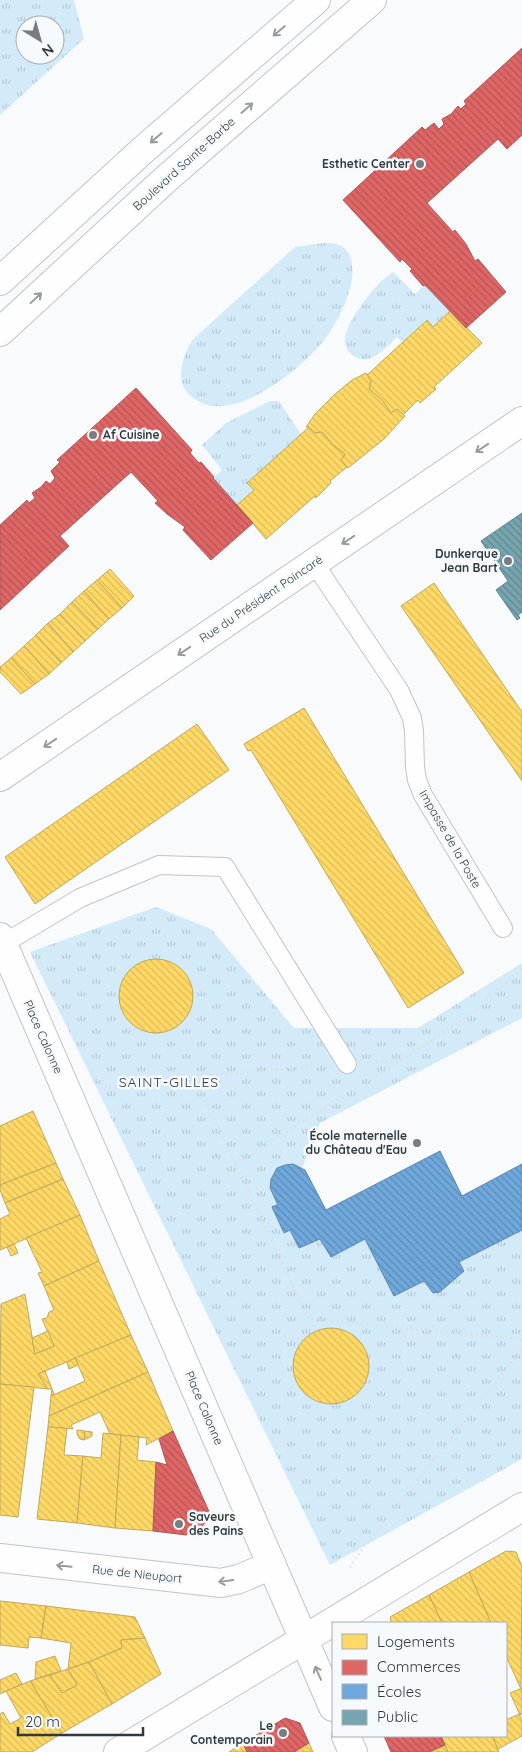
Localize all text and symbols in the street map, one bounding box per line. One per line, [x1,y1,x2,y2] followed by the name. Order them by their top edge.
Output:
[15,15,65,65] north arrow
[273,26,286,37] one-way arrow
[38,40,57,61] text: N
[241,102,254,113] one-way arrow
[129,114,238,214] street label: Boulevard Sainte-Barbe
[150,132,163,144] one-way arrow
[322,156,410,171] place label: Esthetic Center
[414,158,426,170] marker: Esthetic Center
[29,292,42,304] one-way arrow
[103,427,160,442] place label: Af Cuisine
[87,429,99,441] marker: Af Cuisine
[475,443,489,454] one-way arrow
[341,535,355,545] one-way arrow
[435,546,498,575] place label: Dunkerque Jean Bart
[196,552,325,646] street label: Rue du Président Poincaré
[502,555,514,567] marker: Dunkerque Jean Bart
[178,646,192,656] one-way arrow
[43,738,57,748] one-way arrow
[416,787,485,891] street label: Impasse de la Poste
[21,998,66,1076] street label: Place Calonne
[119,1073,219,1091] district label: SAINT-GILLES
[306,1128,407,1157] place label: École maternelle du Château d'Eau
[411,1137,423,1149] marker: École maternelle du Château d'Eau
[182,1368,227,1447] street label: Place Calonne
[189,1509,243,1538] place label: Saveurs des Pains
[173,1518,185,1530] marker: Saveurs des Pains
[57,1561,73,1571] one-way arrow
[91,1561,183,1586] street label: Rue de Nieuport
[218,1576,234,1586] one-way arrow
[332,1622,507,1737] legend
[377,1632,455,1651] text: Logements
[377,1657,460,1676] text: Commerces
[313,1666,323,1681] one-way arrow
[377,1682,421,1701] text: Écoles
[18,1704,142,1736] scale bar
[377,1707,418,1726] text: Public
[25,1712,60,1731] text: 20 m
[190,1718,273,1747] place label: Le Contemporain
[277,1727,289,1739] marker: Le Contemporain

